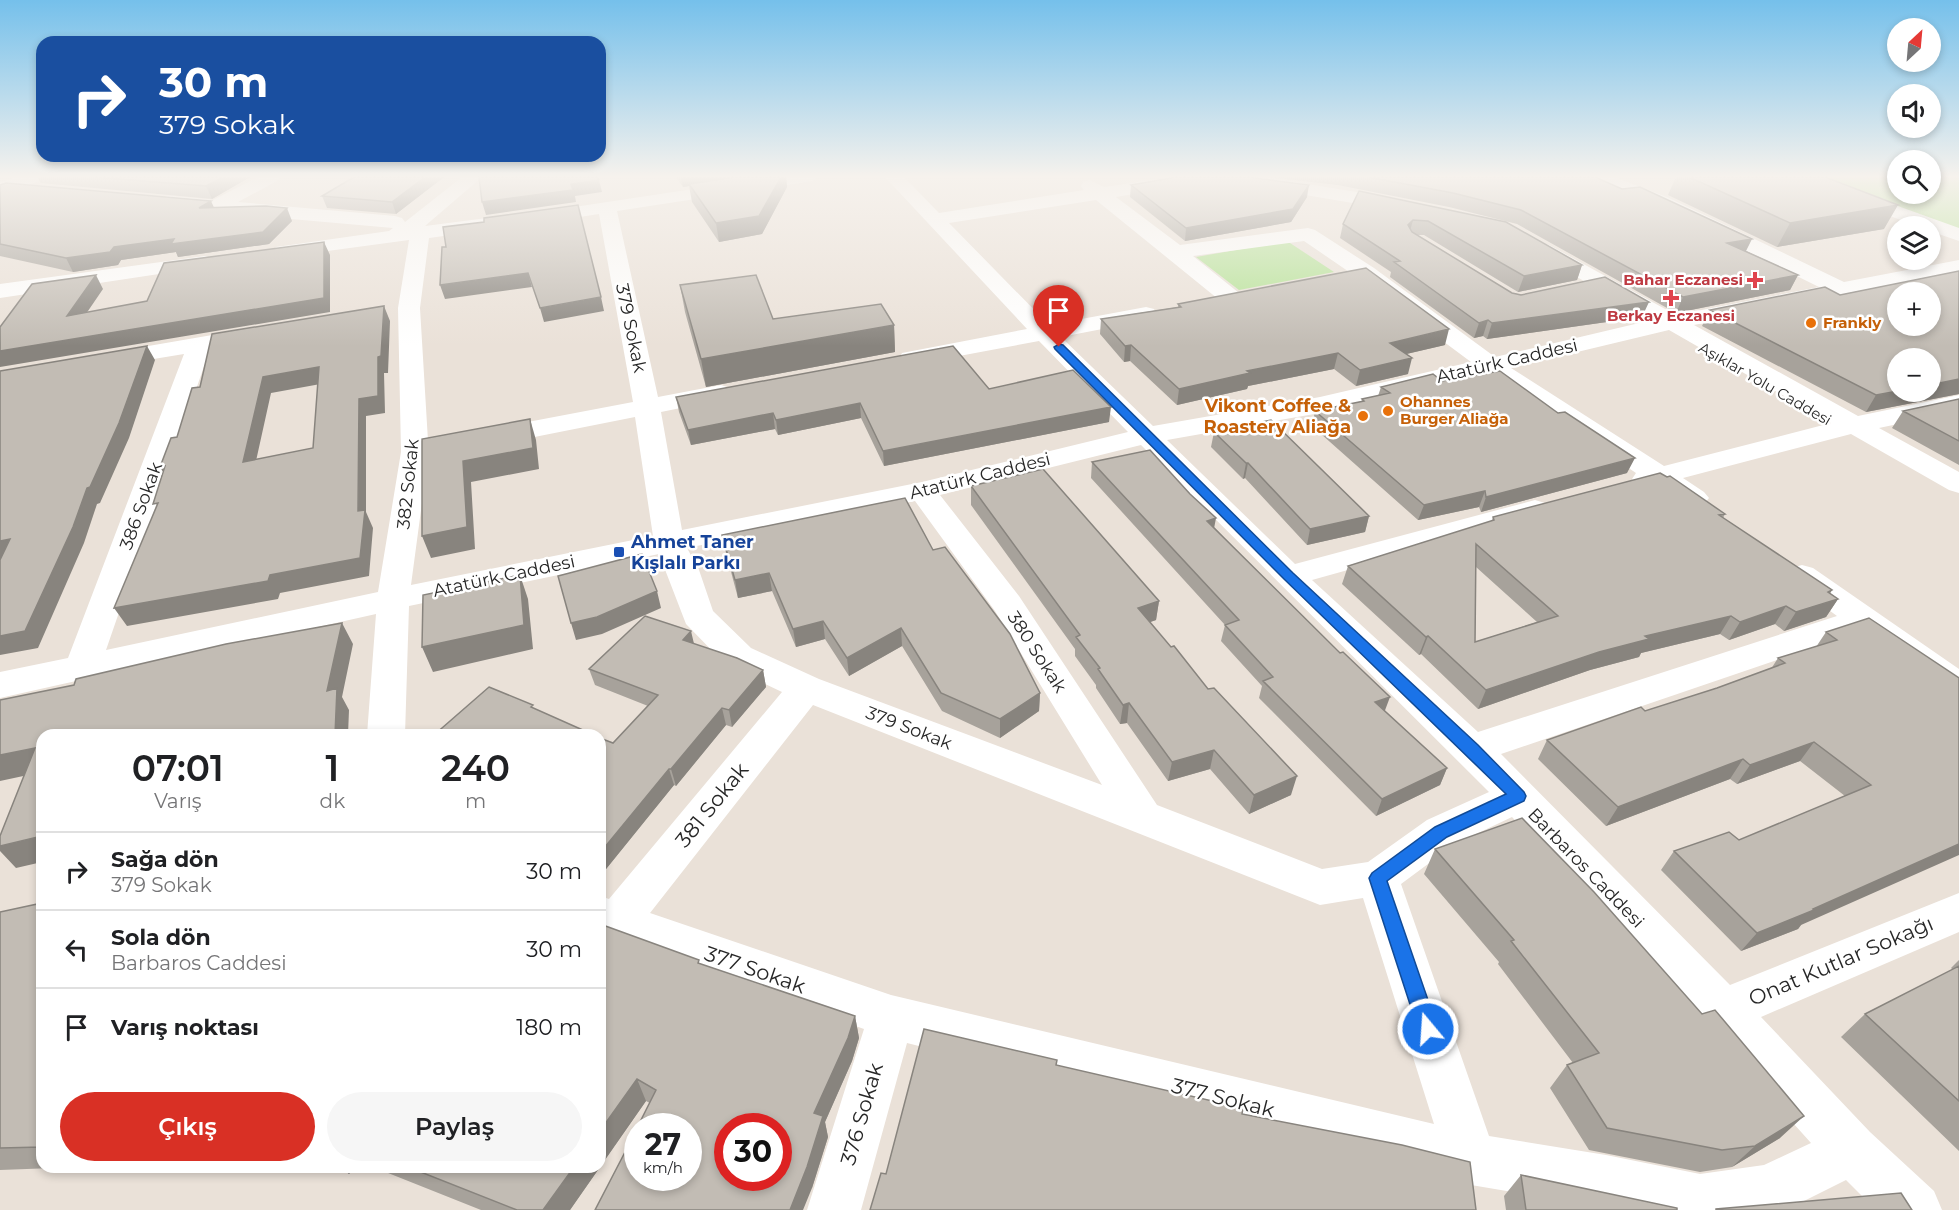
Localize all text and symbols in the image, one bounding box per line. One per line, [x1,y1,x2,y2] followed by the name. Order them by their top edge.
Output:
[1887,18,1941,72] north arrow
[1887,18,1941,402] map controls
[159,56,268,108] text: 30 m
[60,60,138,138] icon: right
[1887,84,1941,138] button: sound
[159,108,295,141] text: 379 Sokak
[1887,150,1941,204] button: search
[1887,216,1941,270] button: layers
[1623,270,1743,289] place label: Bahar Eczanesi
[1748,273,1762,287] marker: Bahar Eczanesi
[611,281,651,375] street label: 379 Sokak
[1887,282,1941,336] button: +
[1033,285,1084,347] pin
[1664,291,1678,305] marker: Berkay Eczanesi
[1042,294,1075,327] icon: arrive
[1607,306,1735,325] place label: Berkay Eczanesi
[1823,313,1882,332] place label: Frankly
[1804,316,1818,330] marker: Frankly
[1434,334,1580,388] street label: Atatürk Caddesi
[1696,338,1835,429] street label: Aşıklar Yolu Caddesi
[1887,348,1941,402] button: −
[1400,392,1508,428] place label: Ohannes Burger Aliağa
[1203,395,1351,438] place label: Vikont Coffee & Roastery Aliağa
[1381,404,1395,418] marker: Ohannes Burger Aliağa
[1356,409,1370,423] marker: Vikont Coffee & Roastery Aliağa
[392,437,424,530] street label: 382 Sokak
[907,448,1053,504] street label: Atatürk Caddesi
[115,459,167,553] street label: 386 Sokak
[630,531,754,574] place label: Ahmet Taner Kışlalı Parkı
[612,545,626,559] marker: Ahmet Taner Kışlalı Parkı
[431,550,577,602] street label: Atatürk Caddesi
[1003,607,1072,697] street label: 380 Sokak
[863,702,955,755] street label: 379 Sokak
[132,746,224,790] text: 07:01
[326,746,339,790] text: 1
[441,746,510,790] text: 240
[670,757,754,852] street label: 381 Sokak
[154,789,202,813] text: Varış
[320,789,345,813] text: dk
[465,789,486,813] text: m
[1523,804,1649,932] street label: Barbaros Caddesi
[111,846,219,873] text: Sağa dön
[60,855,93,888] icon: right
[526,858,582,885] text: 30 m
[111,873,212,897] text: 379 Sokak
[1745,910,1937,1011] street label: Onat Kutlar Sokağı
[111,924,211,951] text: Sola dön
[60,933,93,966] icon: left
[526,936,582,963] text: 30 m
[701,941,809,999] street label: 377 Sokak
[111,951,287,975] text: Barbaros Caddesi
[1396,997,1460,1061] position arrow
[60,1011,93,1044] icon: arrive
[111,1014,259,1041] text: Varış noktası
[516,1014,582,1041] text: 180 m
[835,1059,888,1168] street label: 376 Sokak
[1169,1073,1278,1122] street label: 377 Sokak
[60,1092,315,1161] button: Çıkış
[327,1092,582,1161] button: Paylaş
[714,1113,792,1191] speed limit sign: 30
[645,1126,681,1163] text: 27
[643,1158,683,1177] text: km/h

